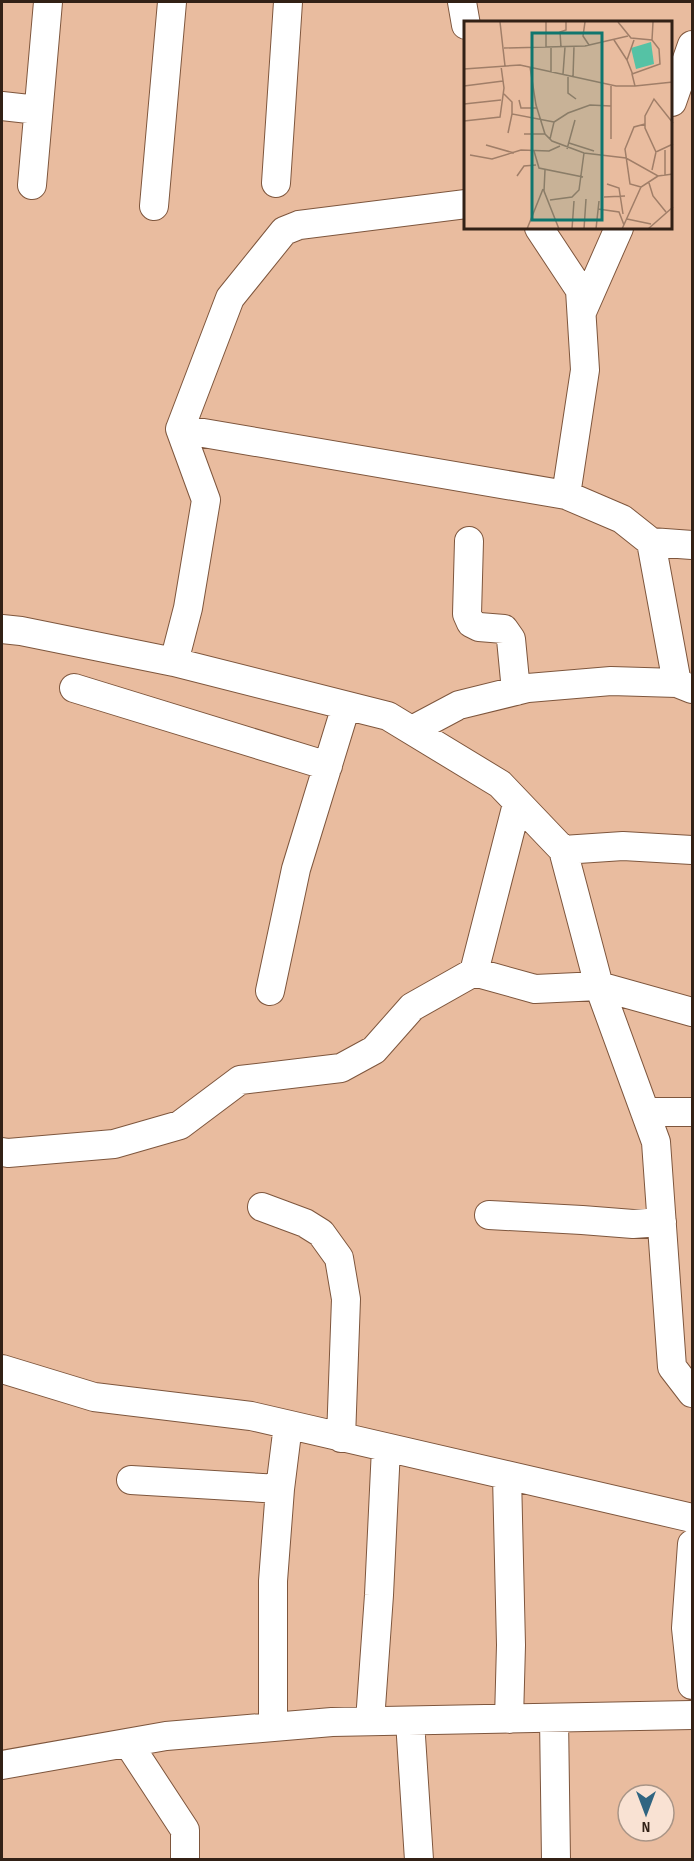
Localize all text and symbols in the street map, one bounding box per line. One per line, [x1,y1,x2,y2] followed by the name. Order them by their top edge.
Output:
[464,21,673,230] inset map
[616,1783,676,1843] north arrow
[642,1817,650,1836] text: N

